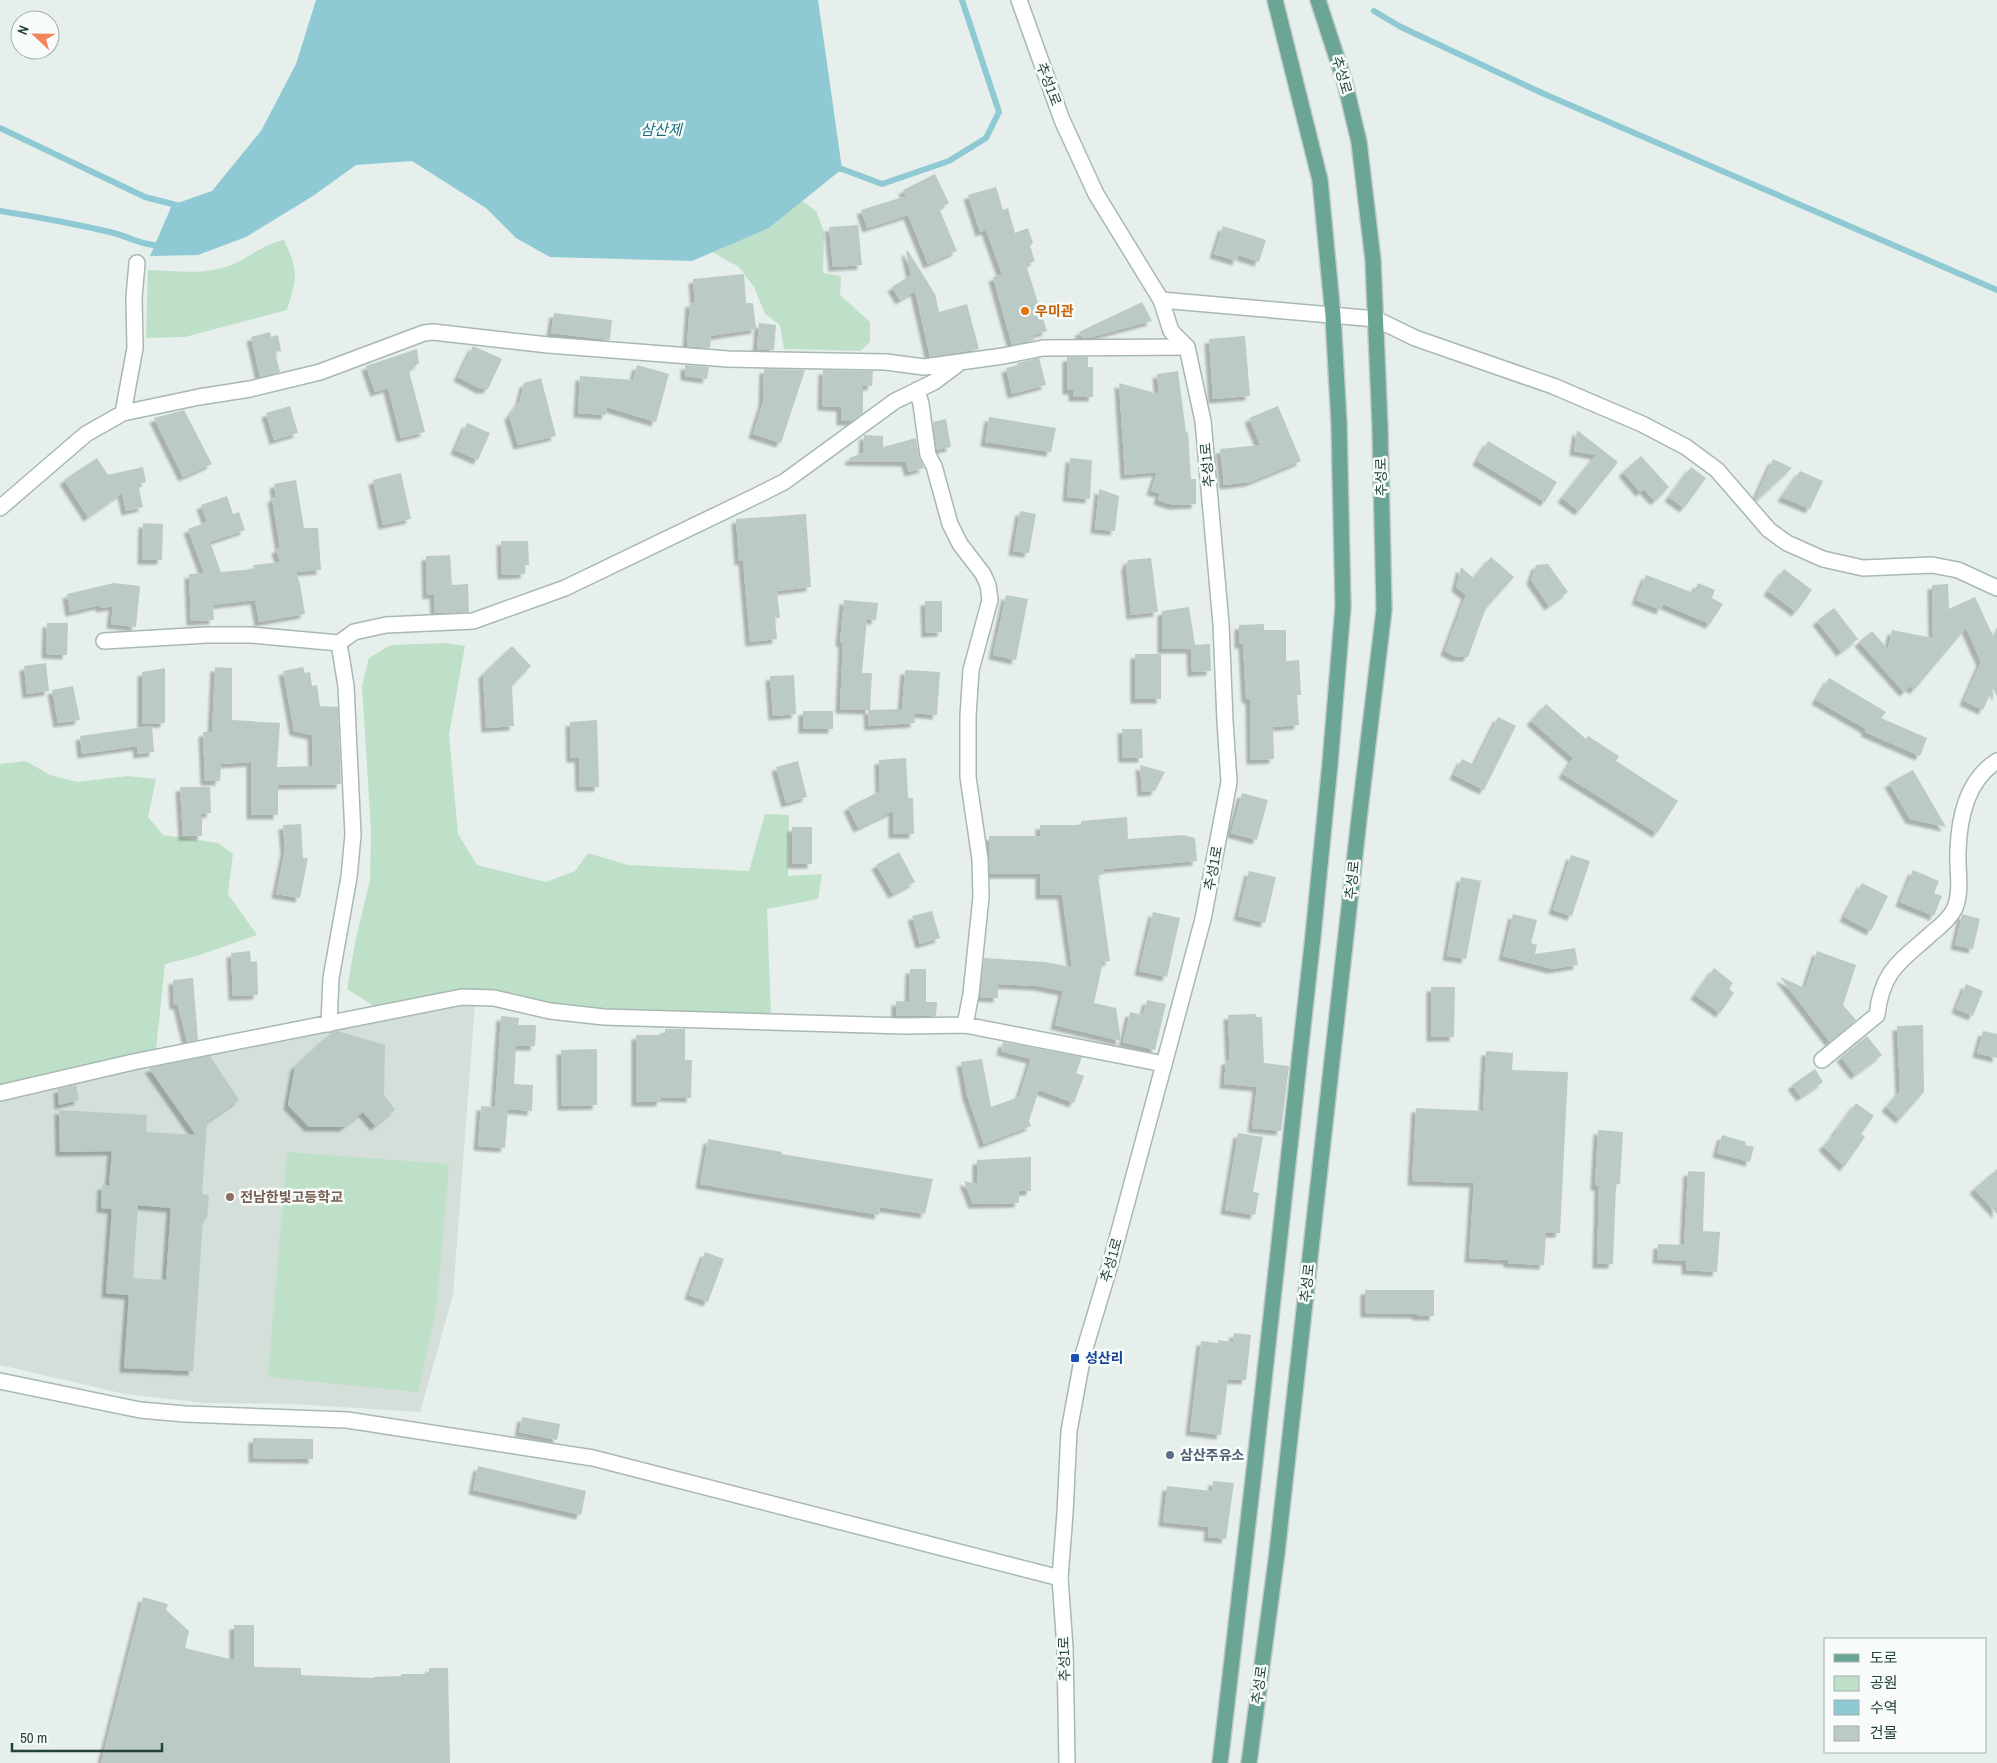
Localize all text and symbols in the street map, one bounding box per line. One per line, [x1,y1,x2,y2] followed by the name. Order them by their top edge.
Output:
[10,10,60,60] north arrow
[13,23,33,37] text: N
[1328,54,1356,96] street label: 추성로
[1033,60,1066,108] street label: 추성1로
[640,119,684,140] water label: 삼산제
[1035,302,1074,320] place label: 우미관
[1019,305,1031,317] marker: 우미관
[1196,442,1218,488] street label: 추성1로
[1372,457,1390,496] street label: 추성로
[1200,844,1226,892] street label: 추성1로
[1341,860,1363,900] street label: 추성로
[240,1188,343,1206] place label: 전남한빛고등학교
[224,1191,236,1203] marker: 전남한빛고등학교
[1096,1236,1126,1284] street label: 추성1로
[1296,1263,1318,1303] street label: 추성로
[1085,1349,1124,1367] place label: 성산리
[1069,1352,1081,1364] marker: 성산리
[1180,1446,1245,1464] place label: 삼산주유소
[1164,1449,1176,1461] marker: 삼산주유소
[1055,1636,1073,1682] street label: 추성1로
[1824,1638,1987,1753] legend
[1870,1647,1898,1668] text: 도로
[1247,1664,1271,1705] street label: 추성로
[1870,1672,1898,1693] text: 공원
[1870,1697,1898,1718] text: 수역
[12,1720,162,1752] scale bar
[1870,1722,1898,1743] text: 건물
[20,1727,47,1748] text: 50 m

